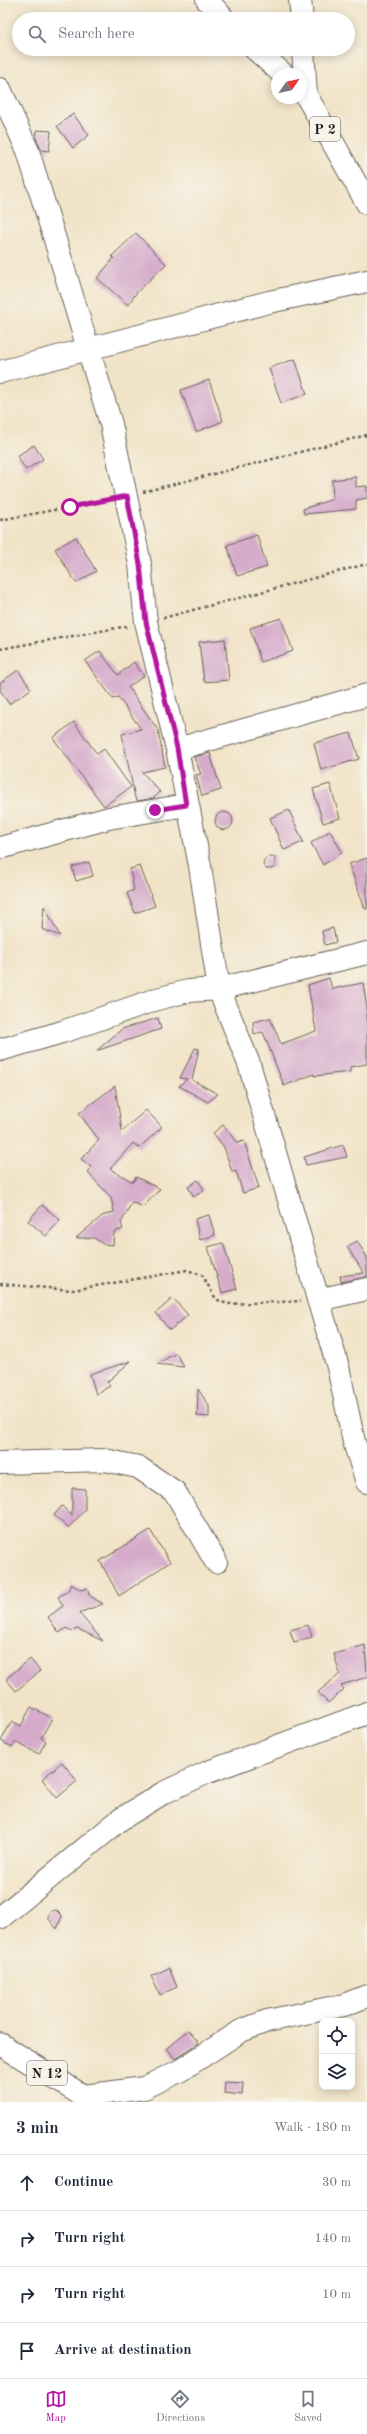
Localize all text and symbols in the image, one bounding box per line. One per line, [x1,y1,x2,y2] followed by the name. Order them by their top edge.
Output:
[12,12,355,56] search box
[26,23,48,45] icon: search
[58,27,135,42] text: Search here
[271,68,307,104] north arrow
[310,117,340,141] road number: P 2
[61,498,79,516] route start
[146,801,164,819] route end
[319,2018,355,2090] map controls
[319,2018,355,2054] button: locate
[319,2054,355,2090] button: layers
[27,2061,67,2085] road number: N 12
[16,2120,59,2137] text: 3 min
[274,2121,351,2134] text: Walk · 180 m
[16,2172,38,2194] icon: ahead
[54,2175,113,2190] text: Continue
[322,2176,351,2189] text: 30 m
[16,2228,38,2250] icon: right
[54,2231,125,2246] text: Turn right
[314,2232,351,2245] text: 140 m
[16,2284,38,2306] icon: right
[54,2287,125,2302] text: Turn right
[322,2288,351,2301] text: 10 m
[16,2340,38,2362] icon: arrive
[54,2343,192,2358] text: Arrive at destination
[45,2388,67,2426] tab: Map
[156,2388,205,2426] tab: Directions
[294,2388,322,2426] tab: Saved

